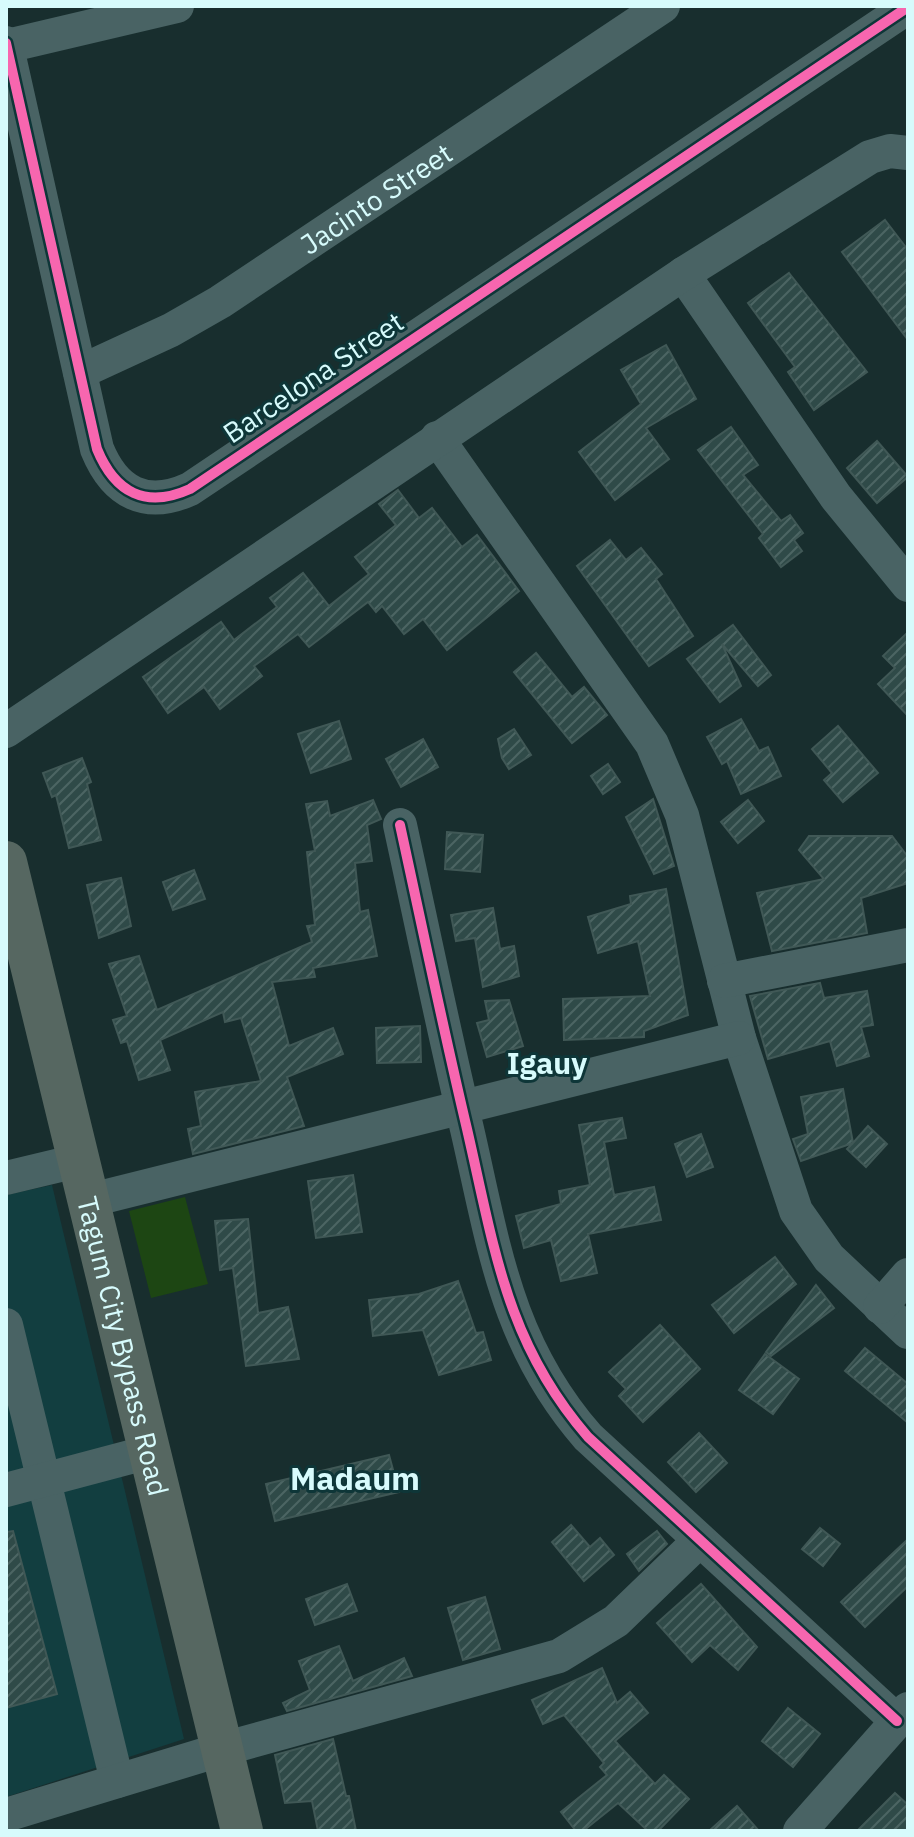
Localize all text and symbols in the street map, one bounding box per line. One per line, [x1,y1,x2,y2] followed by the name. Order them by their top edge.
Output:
[293,134,459,262] street label: Jacinto Street
[216,303,410,451] street label: Barcelona Street
[507,1043,587,1082] district label: Igauy
[70,1192,178,1499] street label: Tagum City Bypass Road
[290,1457,420,1499] district label: Madaum

